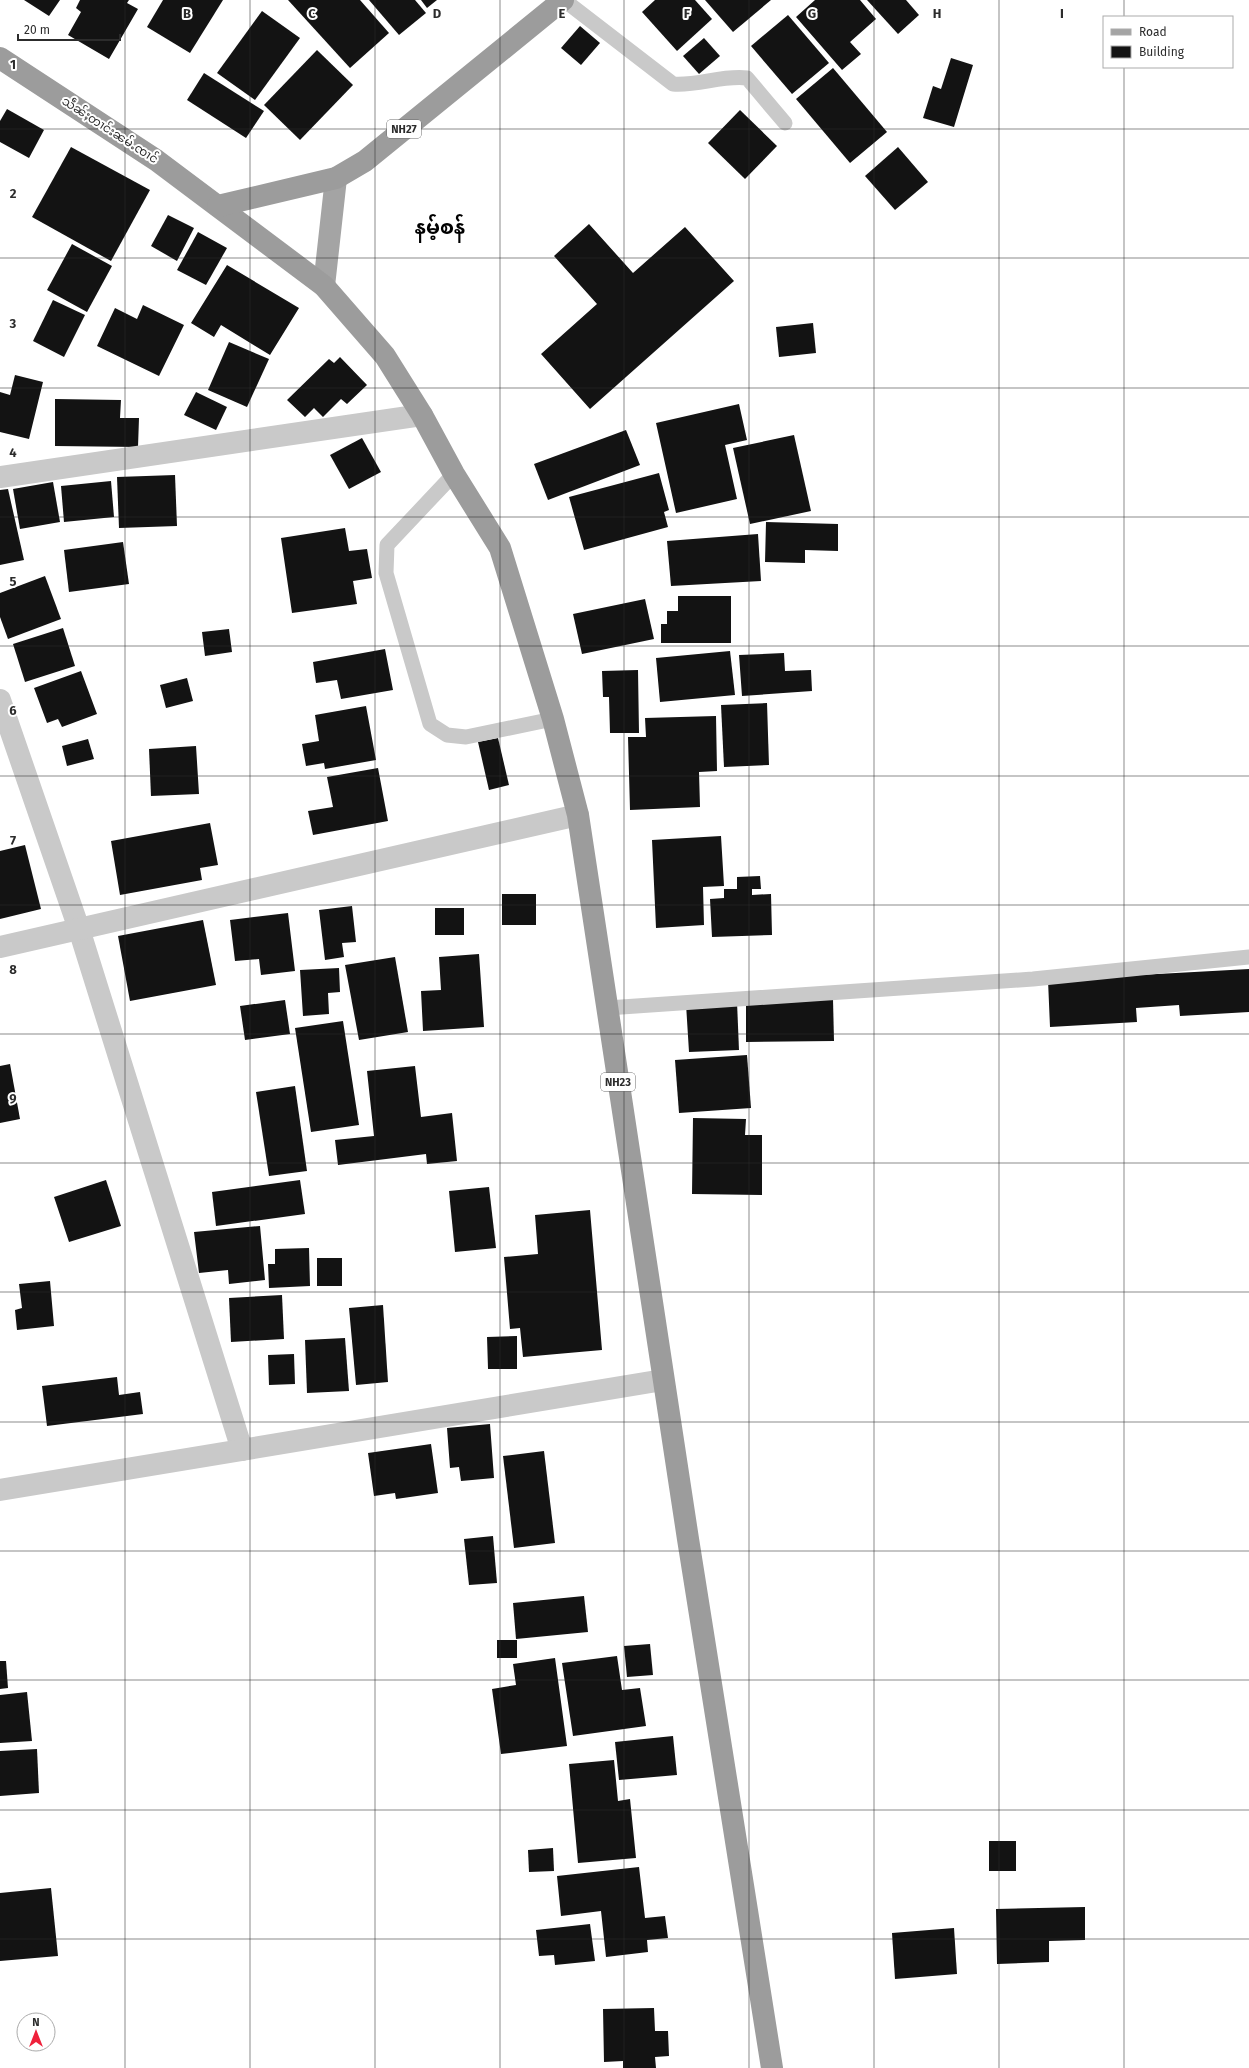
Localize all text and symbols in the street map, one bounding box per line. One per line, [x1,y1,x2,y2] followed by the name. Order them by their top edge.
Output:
[183,6,191,21] text: B
[308,6,316,21] text: C
[433,6,442,21] text: D
[559,6,566,21] text: E
[684,6,691,21] text: F
[808,6,816,21] text: G
[933,6,941,21] text: H
[1060,6,1064,21] text: I
[18,16,120,42] scale bar
[1103,16,1233,68] legend
[24,23,50,37] text: 20 m
[1139,25,1167,39] text: Road
[1139,45,1185,59] text: Building
[10,57,16,72] text: 1
[59,92,162,166] street label: သဵၼ်ႈတၢင်းၼမ်ႉၸၢင်
[387,120,421,138] road number: NH27
[10,186,17,201] text: 2
[415,214,465,243] district label: နမ့်စန်
[9,316,17,331] text: 3
[9,445,17,460] text: 4
[10,574,17,589] text: 5
[9,703,17,718] text: 6
[10,833,16,848] text: 7
[9,962,17,977] text: 8
[601,1073,635,1091] road number: NH23
[9,1091,17,1106] text: 9
[16,2012,56,2052] north arrow
[32,2016,40,2029] text: N

